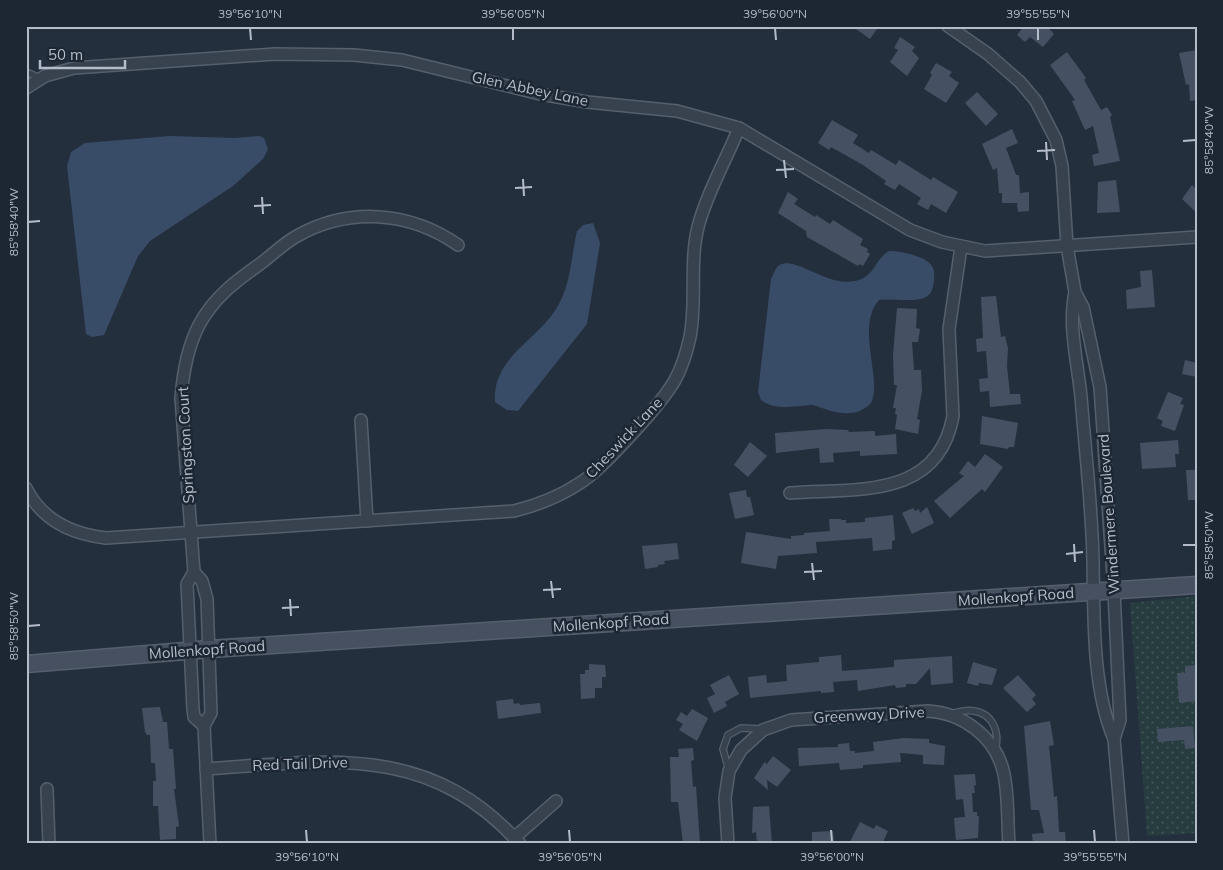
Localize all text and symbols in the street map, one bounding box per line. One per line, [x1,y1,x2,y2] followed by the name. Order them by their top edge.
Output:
[218,6,282,21] text: 39°56'10"N
[481,6,545,21] text: 39°56'05"N
[743,6,807,21] text: 39°56'00"N
[1006,6,1070,21] text: 39°55'55"N
[40,38,125,70] scale bar
[48,45,83,64] text: 50 m
[470,67,590,110] street label: Glen Abbey Lane
[1201,106,1216,174] text: 85°58'40"W
[6,188,21,256] text: 85°58'40"W
[173,386,198,504] street label: Springston Court
[581,393,666,482] street label: Cheswick Lane
[1093,433,1124,595] street label: Windermere Boulevard
[1201,511,1216,579] text: 85°58'50"W
[957,583,1075,610] street label: Mollenkopf Road
[6,592,21,660] text: 85°58'50"W
[552,609,670,636] street label: Mollenkopf Road
[148,636,266,663] street label: Mollenkopf Road
[813,702,925,727] street label: Greenway Drive
[252,752,348,775] street label: Red Tail Drive
[275,849,339,864] text: 39°56'10"N
[538,849,602,864] text: 39°56'05"N
[800,849,864,864] text: 39°56'00"N
[1063,849,1127,864] text: 39°55'55"N

